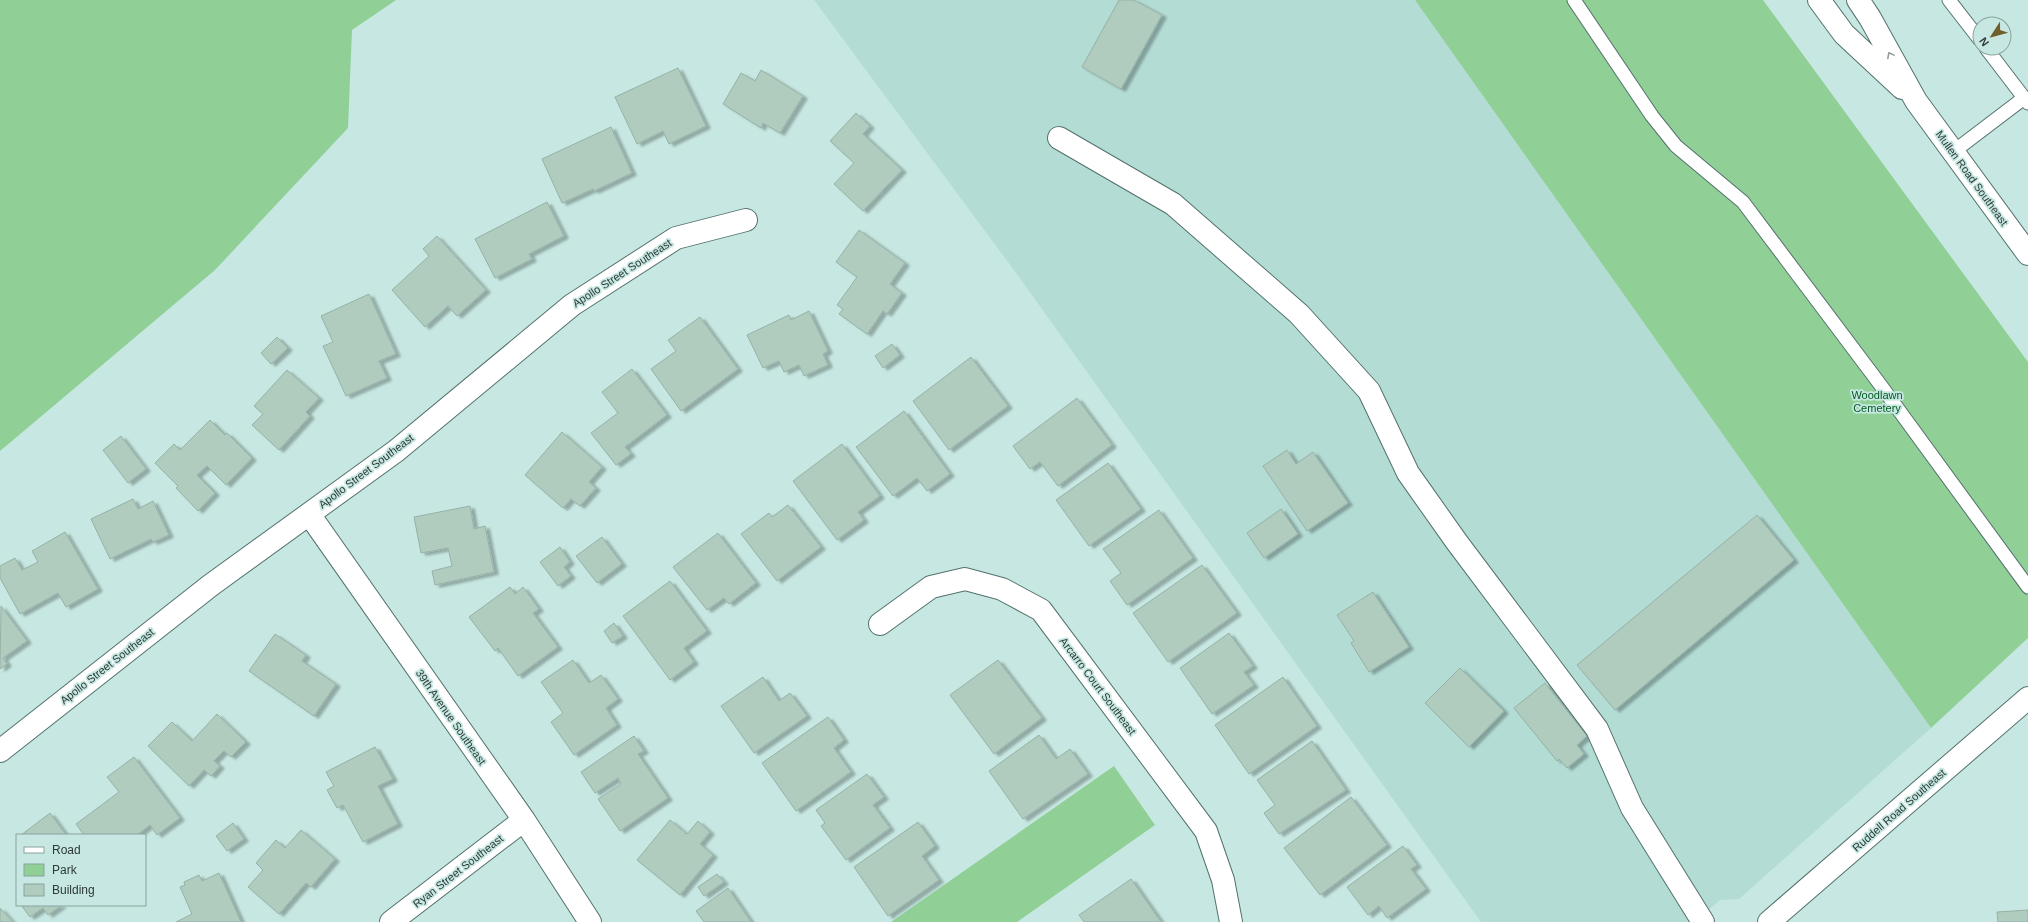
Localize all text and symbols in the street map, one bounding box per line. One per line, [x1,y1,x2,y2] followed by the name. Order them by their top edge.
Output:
[1972,16,2012,56] north arrow
[1977,35,1991,49] text: N
[1888,52,1895,59] one-way arrow
[1934,128,2010,228] street label: Mullen Road Southeast
[570,236,674,310] street label: Apollo Street Southeast
[1851,389,1903,414] park label: Woodlawn Cemetery
[316,431,416,511] street label: Apollo Street Southeast
[58,626,156,706] street label: Apollo Street Southeast
[1058,635,1138,737] street label: Arcarro Court Southeast
[414,667,488,767] street label: 39th Avenue Southeast
[1850,766,1948,854] street label: Ruddell Road Southeast
[411,832,505,910] street label: Ryan Street Southeast
[16,834,146,906] legend
[52,843,81,857] text: Road
[52,863,78,877] text: Park
[52,883,95,897] text: Building

